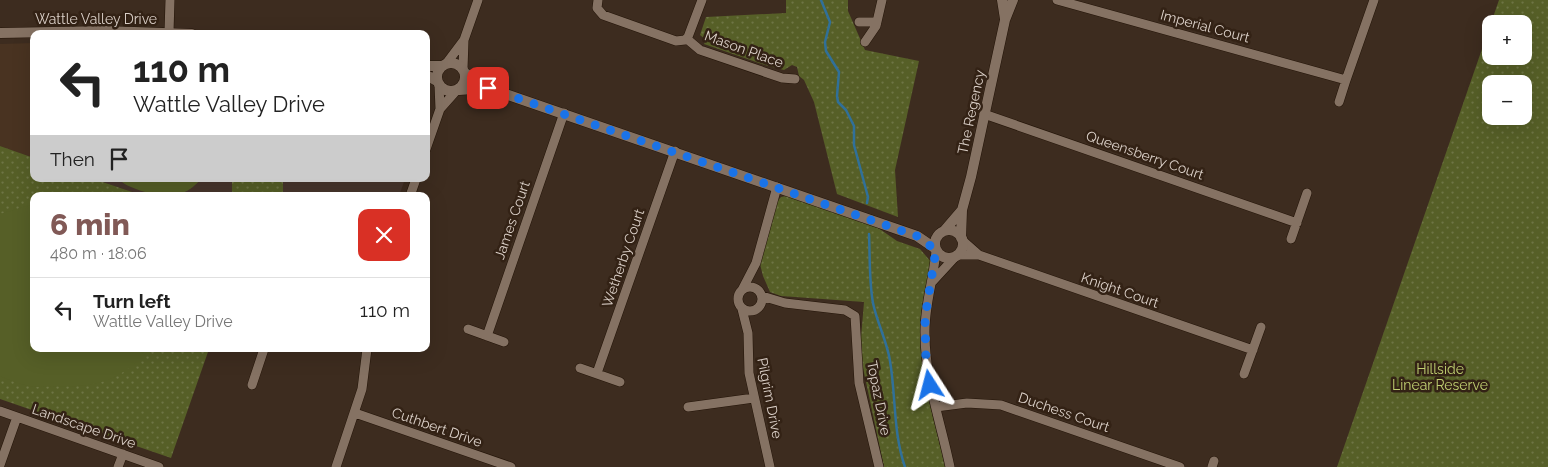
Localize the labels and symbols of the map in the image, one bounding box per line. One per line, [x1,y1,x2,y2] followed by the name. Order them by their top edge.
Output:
[1159,6,1252,46] street label: Imperial Court
[35,11,157,27] street label: Wattle Valley Drive
[702,27,786,71] street label: Mason Place
[467,67,509,109] pin
[954,68,988,156] street label: The Regency
[1084,127,1206,183] street label: Queensberry Court
[491,179,533,261] street label: James Court
[599,206,647,309] street label: Wetherby Court
[1079,269,1161,311] street label: Knight Court
[754,356,786,440] street label: Pilgrim Drive
[903,358,955,410] position arrow
[864,359,894,437] street label: Topaz Drive
[1392,361,1488,393] park label: Hillside Linear Reserve
[1016,389,1112,435] street label: Duchess Court
[30,401,138,451] street label: Landscape Drive
[390,404,484,450] street label: Cuthbert Drive

